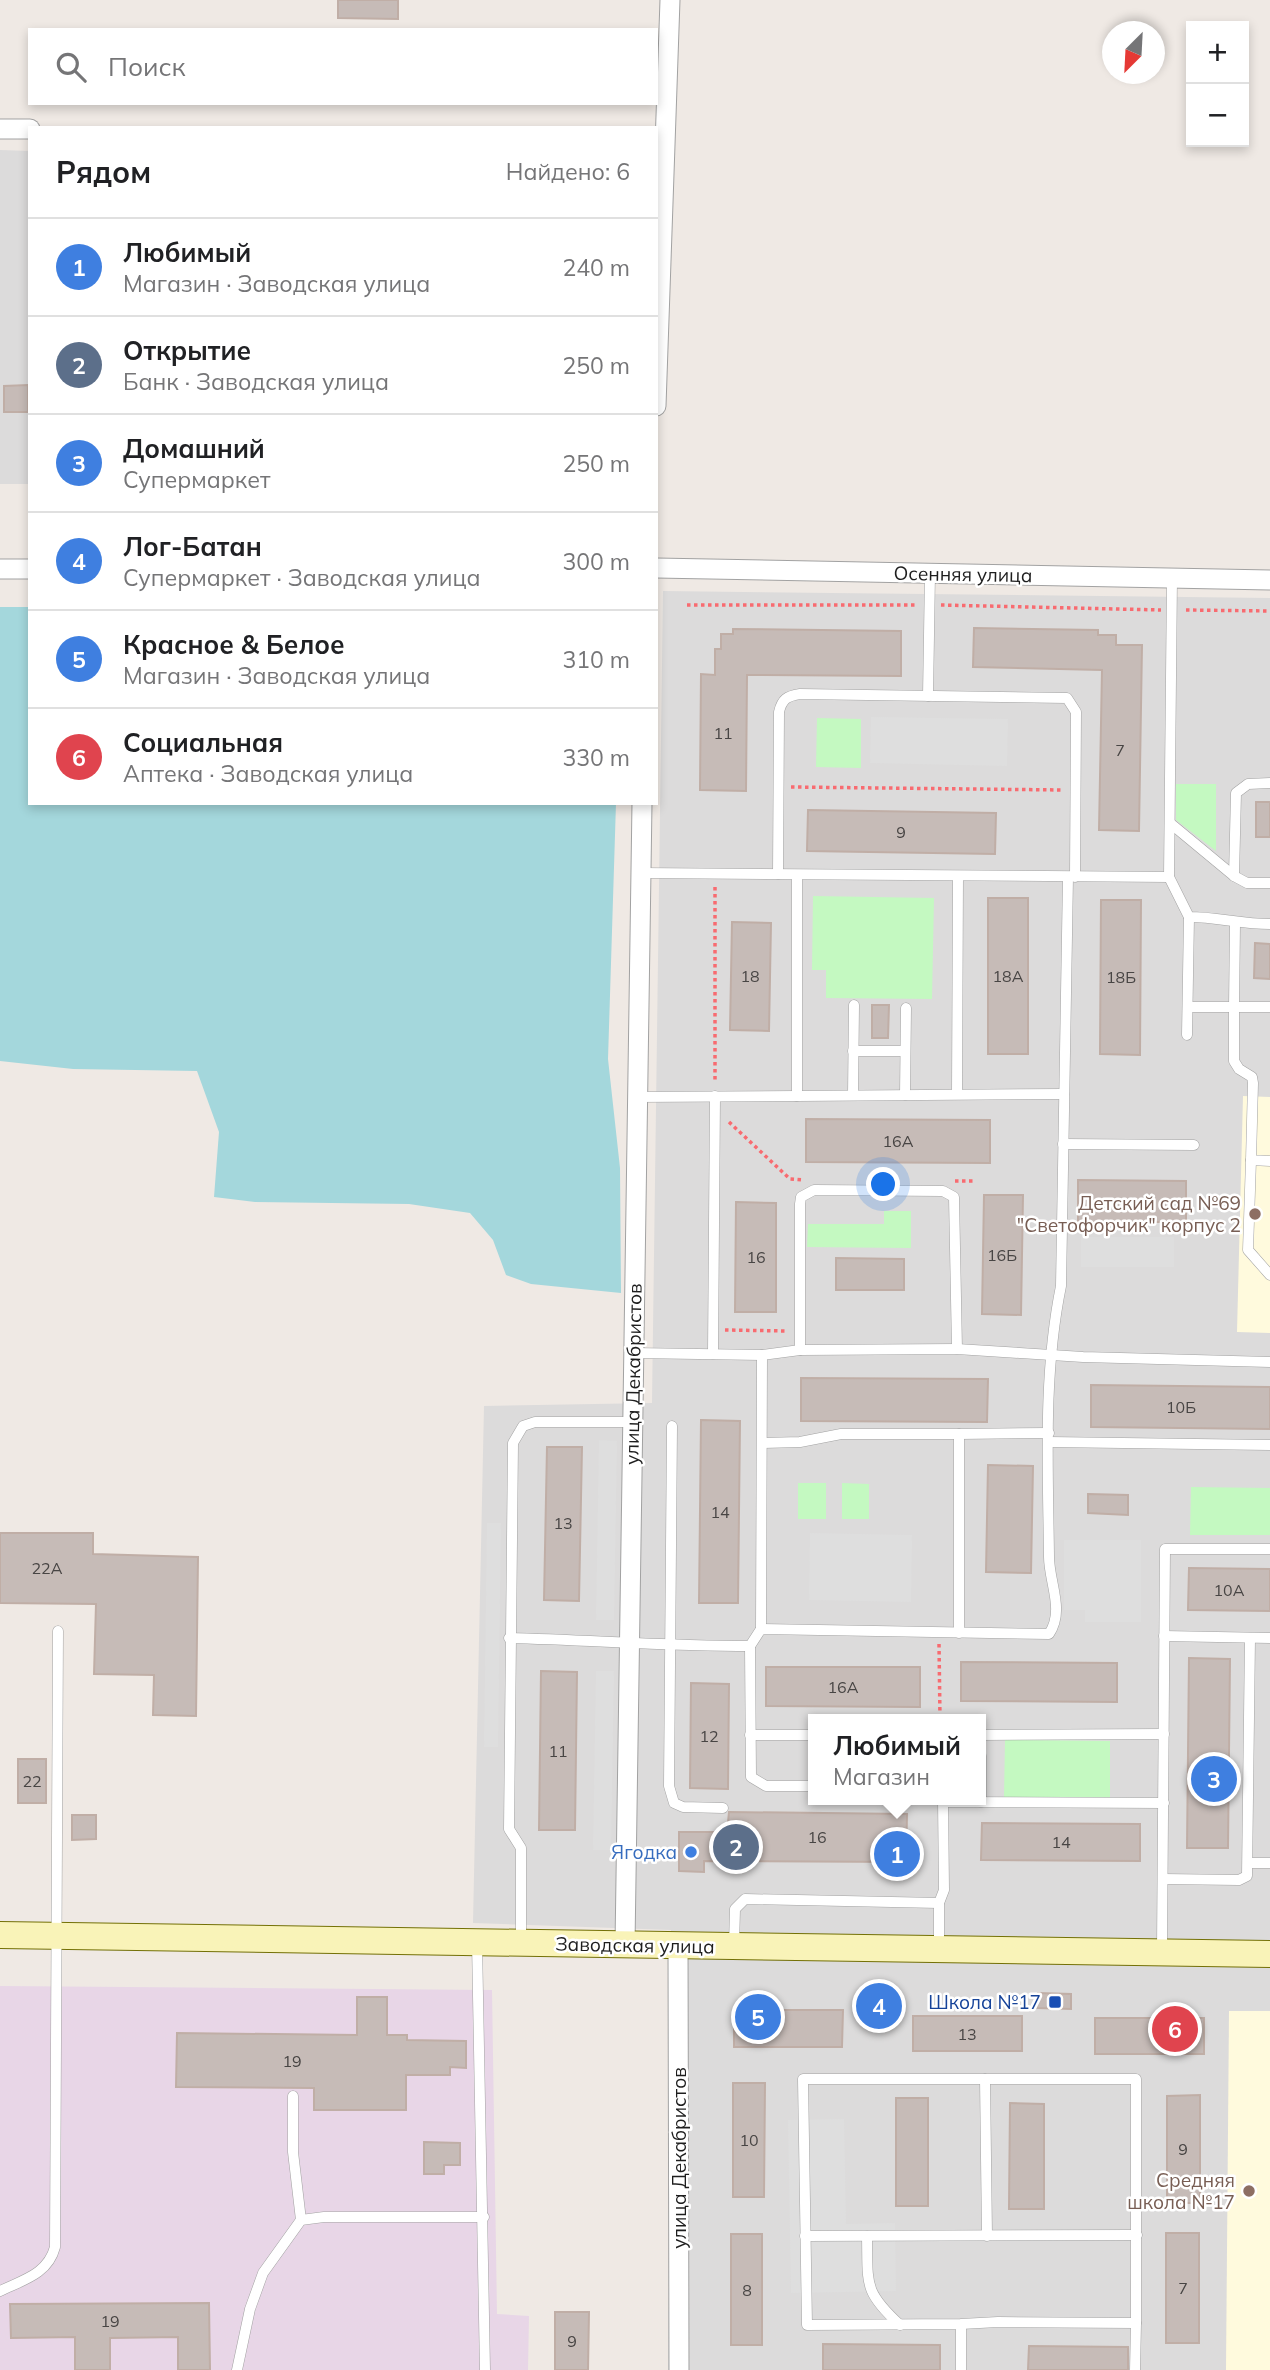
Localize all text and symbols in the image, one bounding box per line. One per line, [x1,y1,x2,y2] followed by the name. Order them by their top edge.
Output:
[1102,21,1165,84] north arrow
[1186,21,1249,147] map controls
[1186,21,1249,84] button: +
[28,28,658,105] search box
[52,48,90,86] icon: search
[108,50,186,83] text: Поиск
[1186,84,1249,147] button: −
[56,153,151,191] text: Рядом
[506,157,630,186] text: Найдено: 6
[123,236,251,269] text: Любимый
[72,253,86,282] text: 1
[562,253,630,282] text: 240 m
[123,269,430,298] text: Магазин · Заводская улица
[123,334,251,367] text: Открытие
[72,351,86,380] text: 2
[562,351,630,380] text: 250 m
[123,367,389,396] text: Банк · Заводская улица
[123,432,265,465] text: Домашний
[72,449,86,478] text: 3
[562,449,630,478] text: 250 m
[123,465,270,494] text: Супермаркет
[123,530,262,563] text: Лог-Батан
[72,547,86,576] text: 4
[562,547,630,576] text: 300 m
[893,561,1033,587] street label: Осенняя улица
[123,563,481,592] text: Супермаркет · Заводская улица
[123,628,345,661] text: Красное & Белое
[72,645,86,674] text: 5
[562,645,630,674] text: 310 m
[123,661,430,690] text: Магазин · Заводская улица
[713,723,733,743] house number: 11
[123,726,283,759] text: Социальная
[1115,740,1125,760] house number: 7
[72,743,86,772] text: 6
[562,743,630,772] text: 330 m
[123,759,413,788] text: Аптека · Заводская улица
[896,822,906,842] house number: 9
[740,966,760,986] house number: 18
[993,966,1024,986] house number: 18А
[1106,967,1136,987] house number: 18Б
[883,1131,914,1151] house number: 16А
[866,1167,900,1201] your location
[1017,1191,1241,1237] place label: Детский сад №69 "Светофорчик" корпус 2
[1247,1206,1263,1222] marker: Детский сад №69 "Светофорчик" корпус 2
[987,1245,1017,1265] house number: 16Б
[746,1247,766,1267] house number: 16
[619,1283,647,1465] street label: улица Декабристов
[1166,1397,1196,1417] house number: 10Б
[710,1502,730,1522] house number: 14
[553,1513,573,1533] house number: 13
[32,1558,63,1578] house number: 22А
[1214,1580,1245,1600] house number: 10А
[828,1677,859,1697] house number: 16А
[808,1714,986,1805] popup
[699,1726,719,1746] house number: 12
[833,1729,961,1762] text: Любимый
[548,1741,568,1761] house number: 11
[1191,1753,1237,1805] pin: 3
[833,1762,930,1791] text: Магазин
[22,1771,42,1791] house number: 22
[713,1821,759,1873] pin: 2
[807,1827,827,1847] house number: 16
[874,1828,920,1880] pin: 1
[1051,1832,1071,1852] house number: 14
[611,1840,677,1864] place label: Ягодка
[683,1844,699,1860] marker: Ягодка
[555,1932,715,1958] street label: Заводская улица
[856,1980,902,2032] pin: 4
[928,1990,1041,2014] place label: Школа №17
[735,1991,781,2043] pin: 5
[1047,1994,1063,2010] marker: Школа №17
[1152,2003,1198,2055] pin: 6
[957,2024,977,2044] house number: 13
[282,2051,302,2071] house number: 19
[667,2067,691,2249] street label: улица Декабристов
[739,2130,759,2150] house number: 10
[1178,2139,1188,2159] house number: 9
[1127,2168,1235,2214] place label: Средняя школа №17
[1241,2183,1257,2199] marker: Средняя школа №17
[1178,2278,1188,2298] house number: 7
[742,2280,752,2300] house number: 8
[100,2311,120,2331] house number: 19
[567,2331,577,2351] house number: 9

